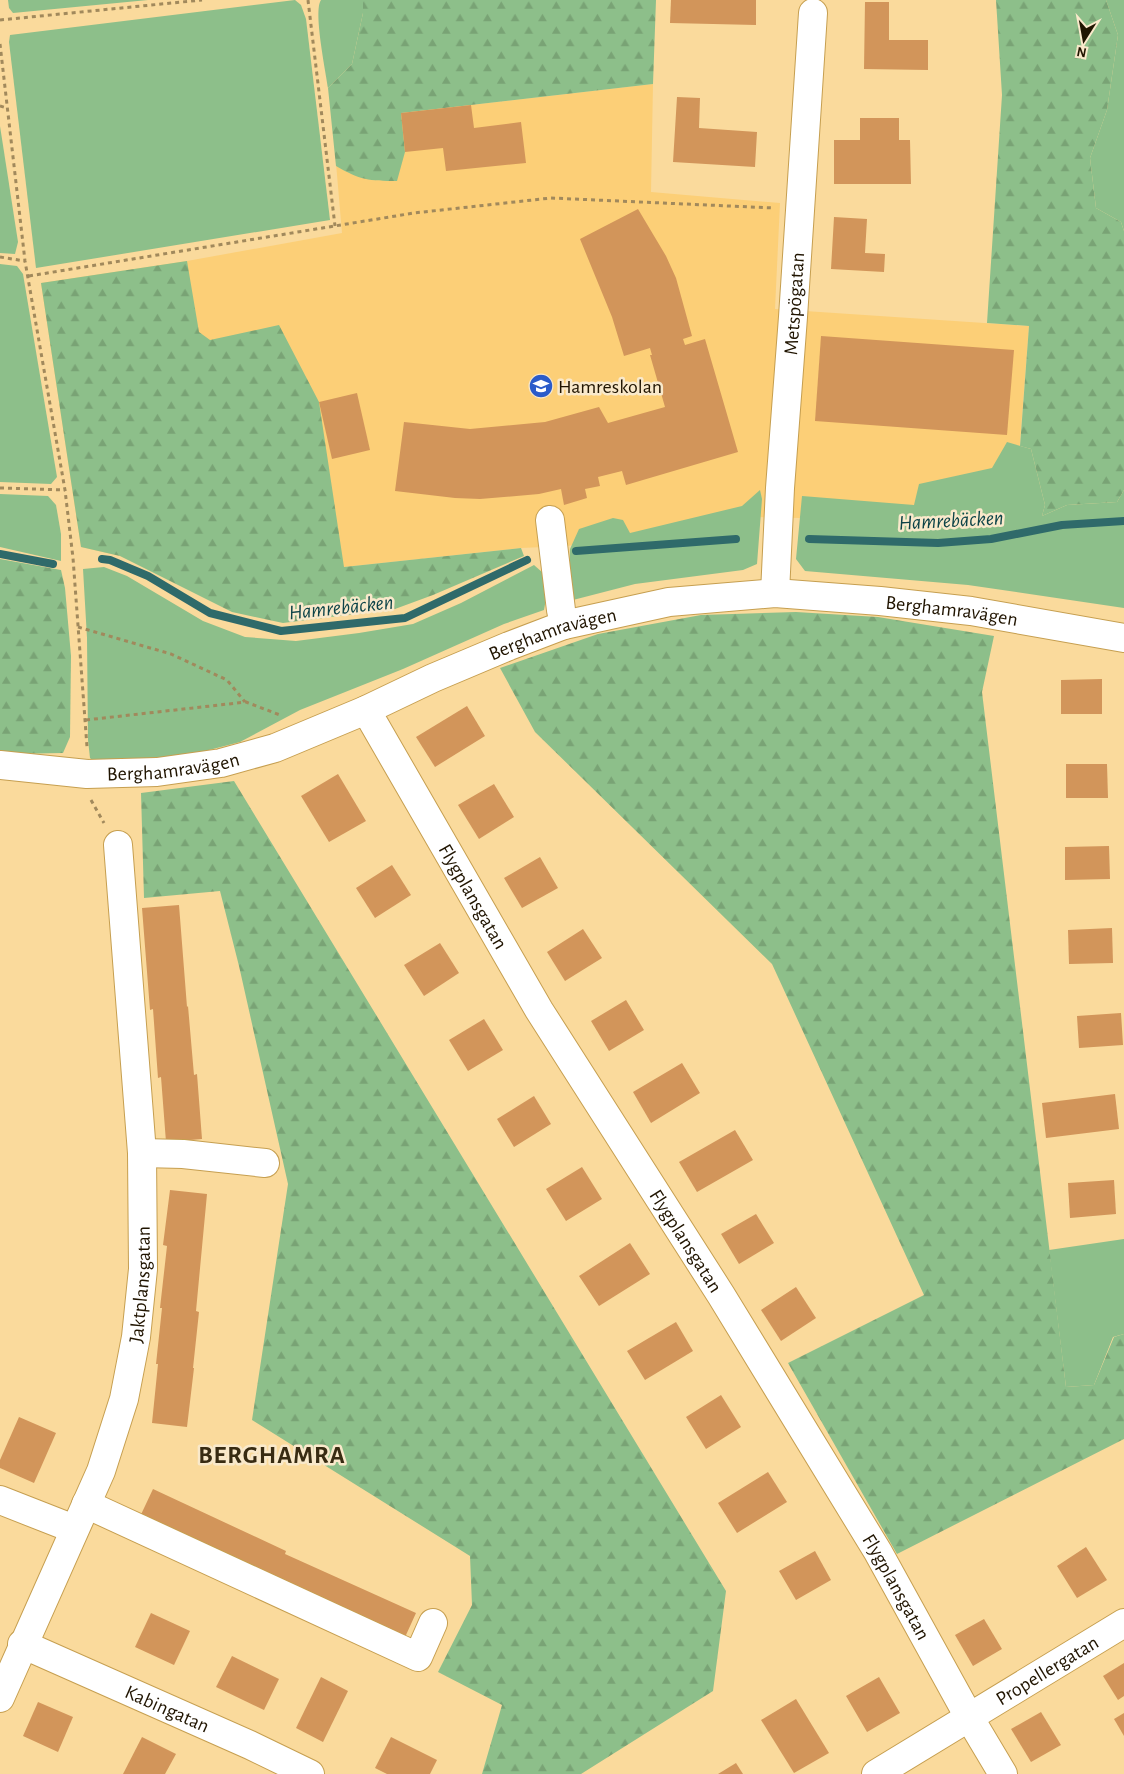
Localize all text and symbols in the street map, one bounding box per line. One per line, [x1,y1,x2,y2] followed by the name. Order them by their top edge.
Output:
[1059,15,1109,65] north arrow
[1076,44,1088,60] text: N
[781,252,808,356] street label: Metspögatan
[528,373,554,399] school or university icon: Hamreskolan
[558,377,662,397] place label: Hamreskolan
[898,507,1004,534] water label: Hamrebäcken
[288,592,394,623] water label: Hamrebäcken
[885,593,1019,630] street label: Berghamravägen
[486,605,618,664] street label: Berghamravägen
[107,749,242,784] street label: Berghamravägen
[434,841,511,953] street label: Flygplansgatan
[645,1186,726,1296] street label: Flygplansgatan
[126,1226,154,1345] street label: Jaktplansgatan
[198,1443,346,1468] district label: BERGHAMRA
[858,1531,933,1643] street label: Flygplansgatan
[993,1632,1102,1710] street label: Propellergatan
[122,1682,212,1737] street label: Kabingatan

